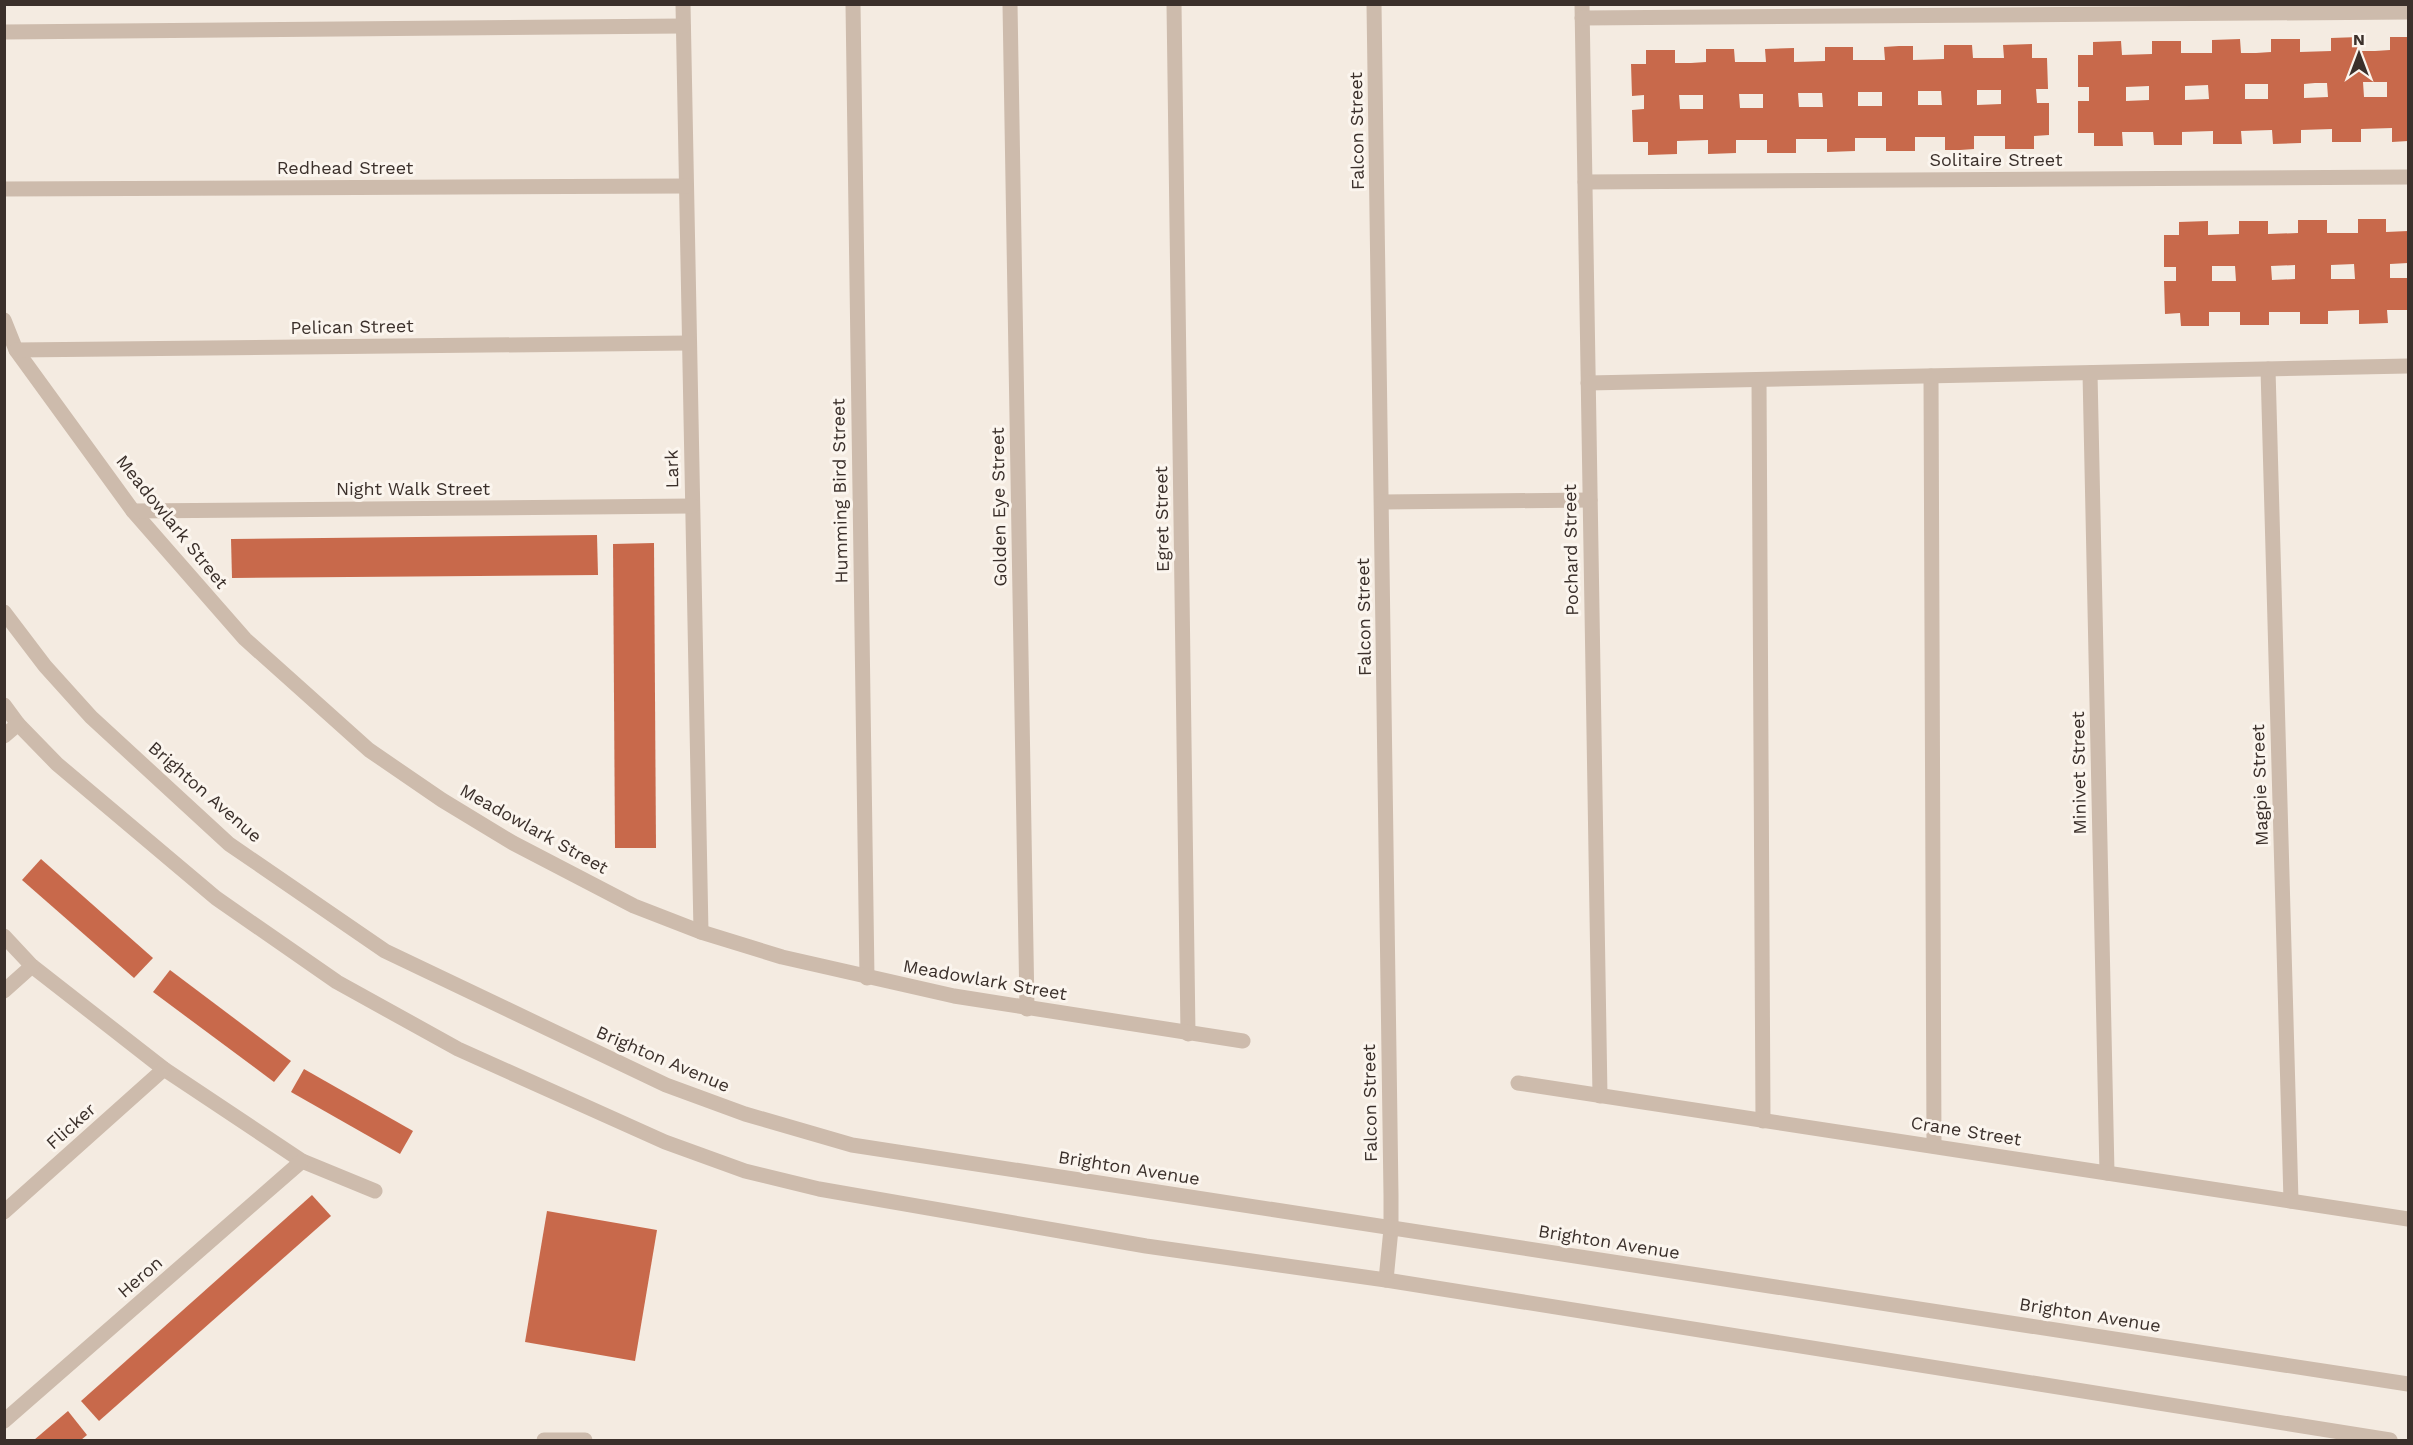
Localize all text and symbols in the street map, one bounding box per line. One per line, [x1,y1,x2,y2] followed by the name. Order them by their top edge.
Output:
[2329,24,2389,84] north arrow
[2353,30,2365,49] text: N
[1345,71,1368,190] street label: Falcon Street
[1930,149,2063,170] street label: Solitaire Street
[277,157,414,178] street label: Redhead Street
[290,315,414,338] street label: Pelican Street
[827,398,852,584] street label: Humming Bird Street
[987,427,1010,587] street label: Golden Eye Street
[661,450,682,488] street label: Lark
[112,451,233,593] street label: Meadowlark Street
[1150,465,1173,572] street label: Egret Street
[336,478,491,499] street label: Night Walk Street
[1559,484,1582,616] street label: Pochard Street
[1352,557,1375,676] street label: Falcon Street
[2067,711,2090,835] street label: Minivet Street
[2247,723,2272,846] street label: Magpie Street
[144,737,266,846] street label: Brighton Avenue
[457,779,612,878] street label: Meadowlark Street
[902,955,1069,1004] street label: Meadowlark Street
[593,1021,733,1096] street label: Brighton Avenue
[1358,1043,1381,1162] street label: Falcon Street
[42,1098,100,1153] street label: Flicker
[1909,1111,2023,1150] street label: Crane Street
[1057,1146,1201,1189] street label: Brighton Avenue
[1537,1220,1681,1263] street label: Brighton Avenue
[113,1251,166,1302] street label: Heron
[2018,1293,2162,1336] street label: Brighton Avenue

